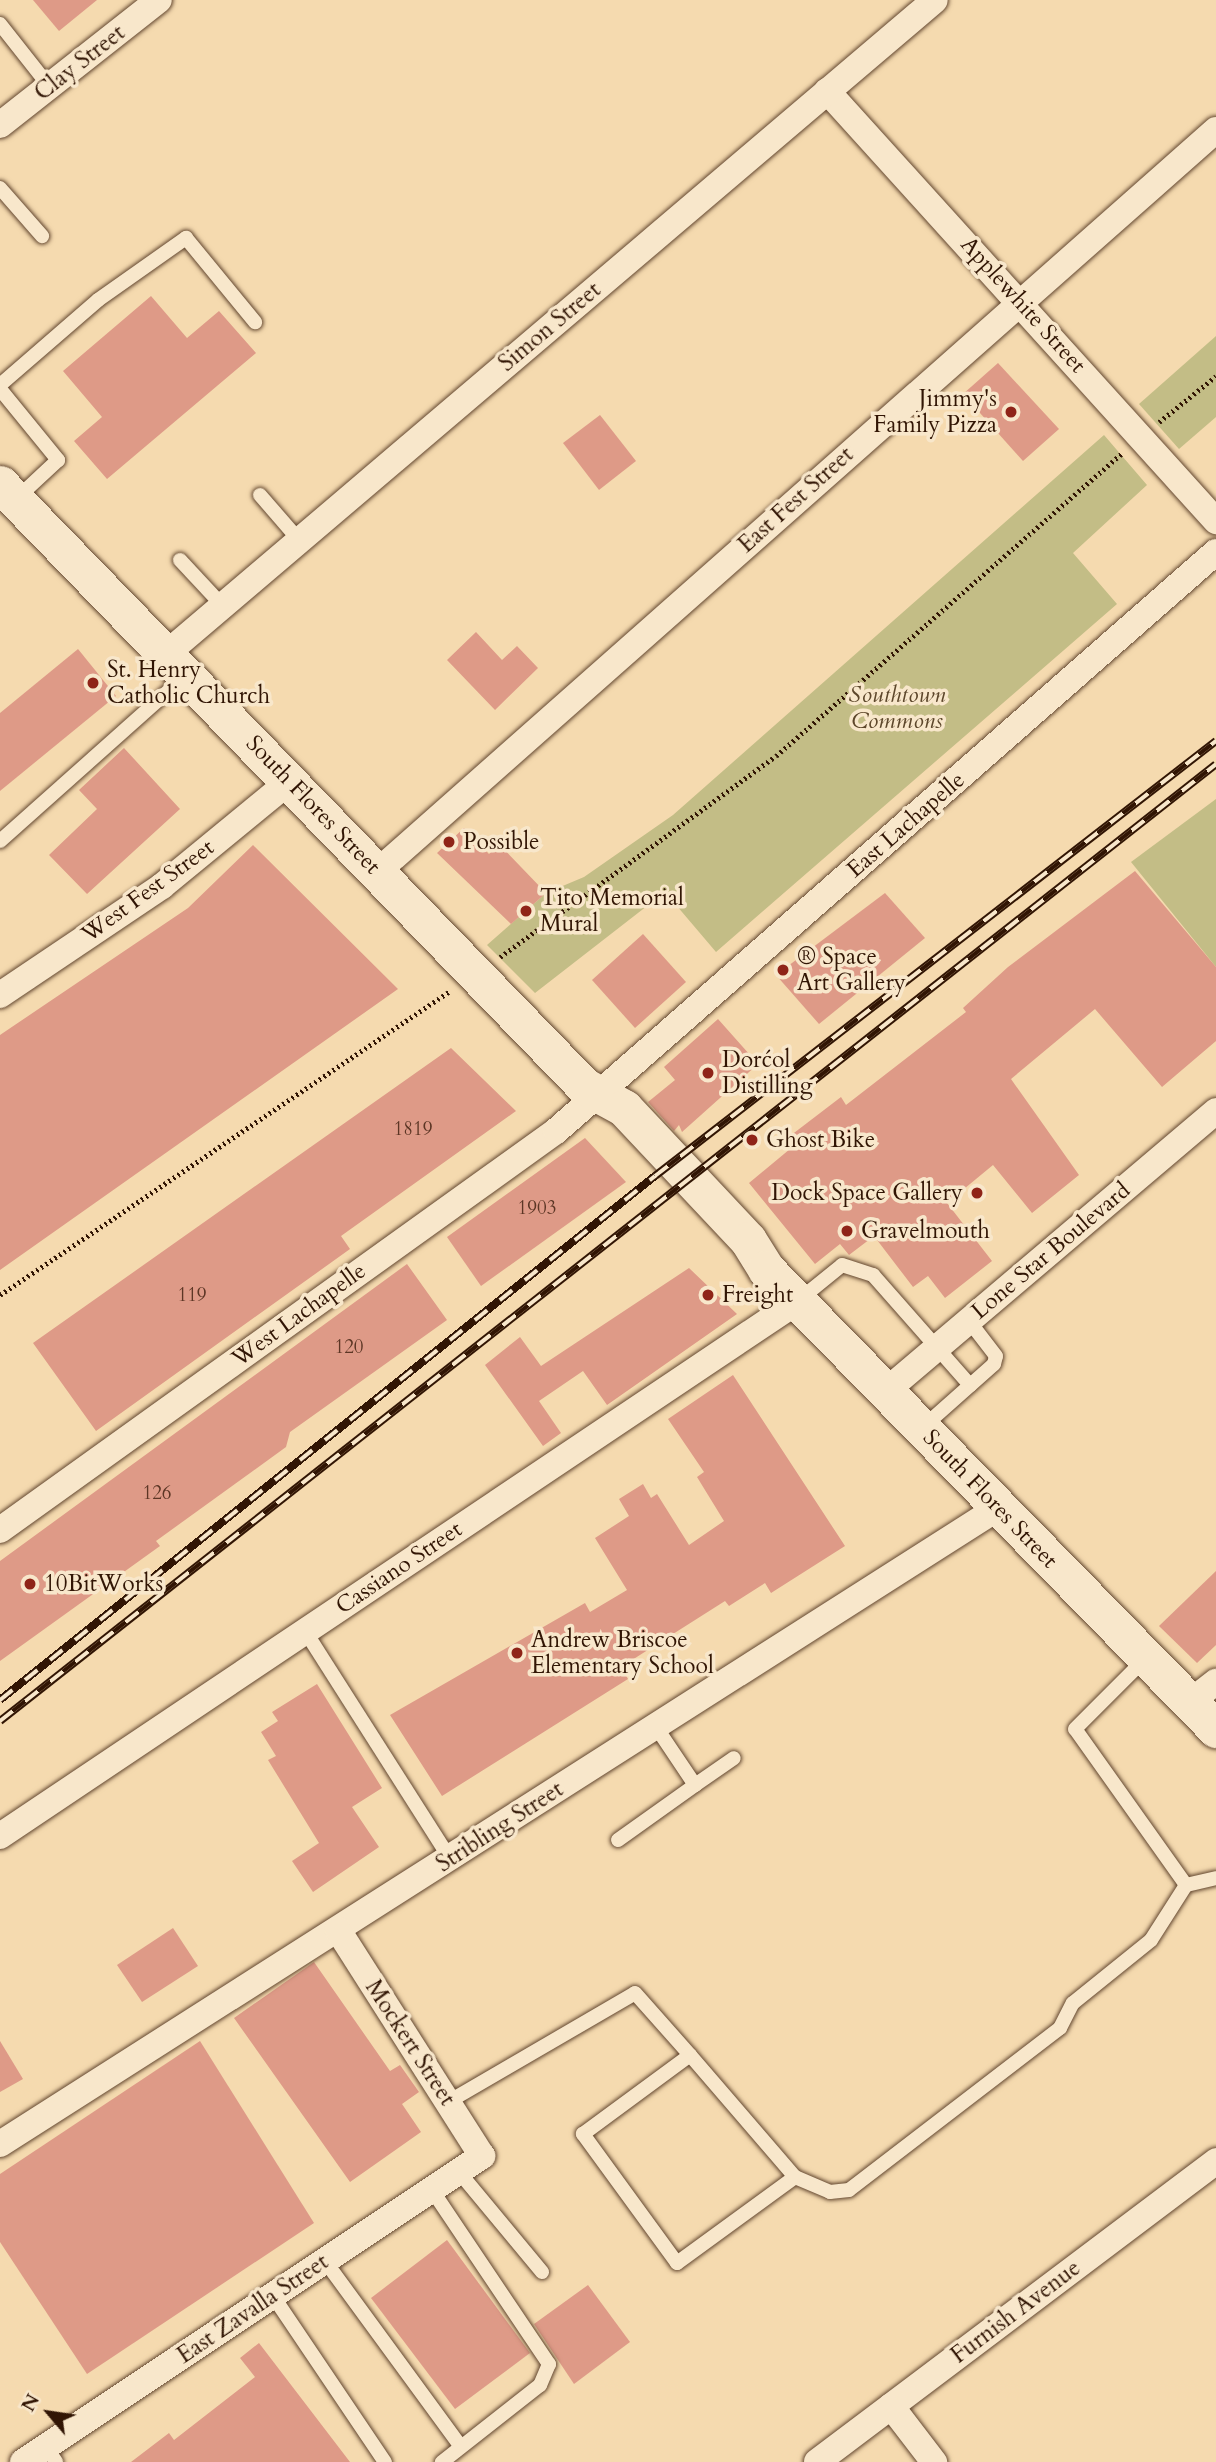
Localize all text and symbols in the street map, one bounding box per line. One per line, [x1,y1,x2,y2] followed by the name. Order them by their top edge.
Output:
[29,19,131,107] street label: Clay Street
[955,231,1091,379] street label: Applewhite Street
[493,276,607,378] street label: Simon Street
[873,385,997,439] place label: Jimmy's Family Pizza
[1003,404,1019,420] marker: Jimmy's Family Pizza
[733,441,859,559] street label: East Fest Street
[107,656,270,710] place label: St. Henry Catholic Church
[85,675,101,691] marker: St. Henry Catholic Church
[848,681,946,735] park label: Southtown Commons
[240,730,386,880] street label: South Flores Street
[841,766,971,884] street label: East Lachapelle
[463,828,540,856] place label: Possible
[76,834,220,948] street label: West Fest Street
[441,834,457,850] marker: Possible
[540,884,684,938] place label: Tito Memorial Mural
[518,903,534,919] marker: Tito Memorial Mural
[797,943,906,997] place label: ® Space Art Gallery
[775,962,791,978] marker: ® Space Art Gallery
[722,1046,813,1100] place label: Dorćol Distilling
[700,1065,716,1081] marker: Dorćol Distilling
[394,1119,432,1141] house number: 1819
[766,1126,875,1154] place label: Ghost Bike
[744,1132,760,1148] marker: Ghost Bike
[966,1177,1136,1325] street label: Lone Star Boulevard
[771,1179,963,1207] place label: Dock Space Gallery
[969,1185,985,1201] marker: Dock Space Gallery
[518,1198,556,1220] house number: 1903
[861,1217,990,1245] place label: Gravelmouth
[839,1223,855,1239] marker: Gravelmouth
[227,1257,371,1373] street label: West Lachapelle
[722,1281,793,1309] place label: Freight
[177,1285,207,1307] house number: 119
[700,1287,716,1303] marker: Freight
[334,1337,364,1359] house number: 120
[917,1424,1063,1574] street label: South Flores Street
[142,1483,172,1505] house number: 126
[331,1516,467,1620] street label: Cassiano Street
[44,1570,163,1598] place label: 10BitWorks
[22,1576,38,1592] marker: 10BitWorks
[531,1626,714,1680] place label: Andrew Briscoe Elementary School
[509,1645,525,1661] marker: Andrew Briscoe Elementary School
[431,1776,569,1878] street label: Stribling Street
[359,1975,461,2111] street label: Mockert Street
[172,2248,334,2370] street label: East Zavalla Street
[946,2254,1086,2370] street label: Furnish Avenue
[14,2378,84,2448] north arrow
[15,2389,46,2416] text: N

